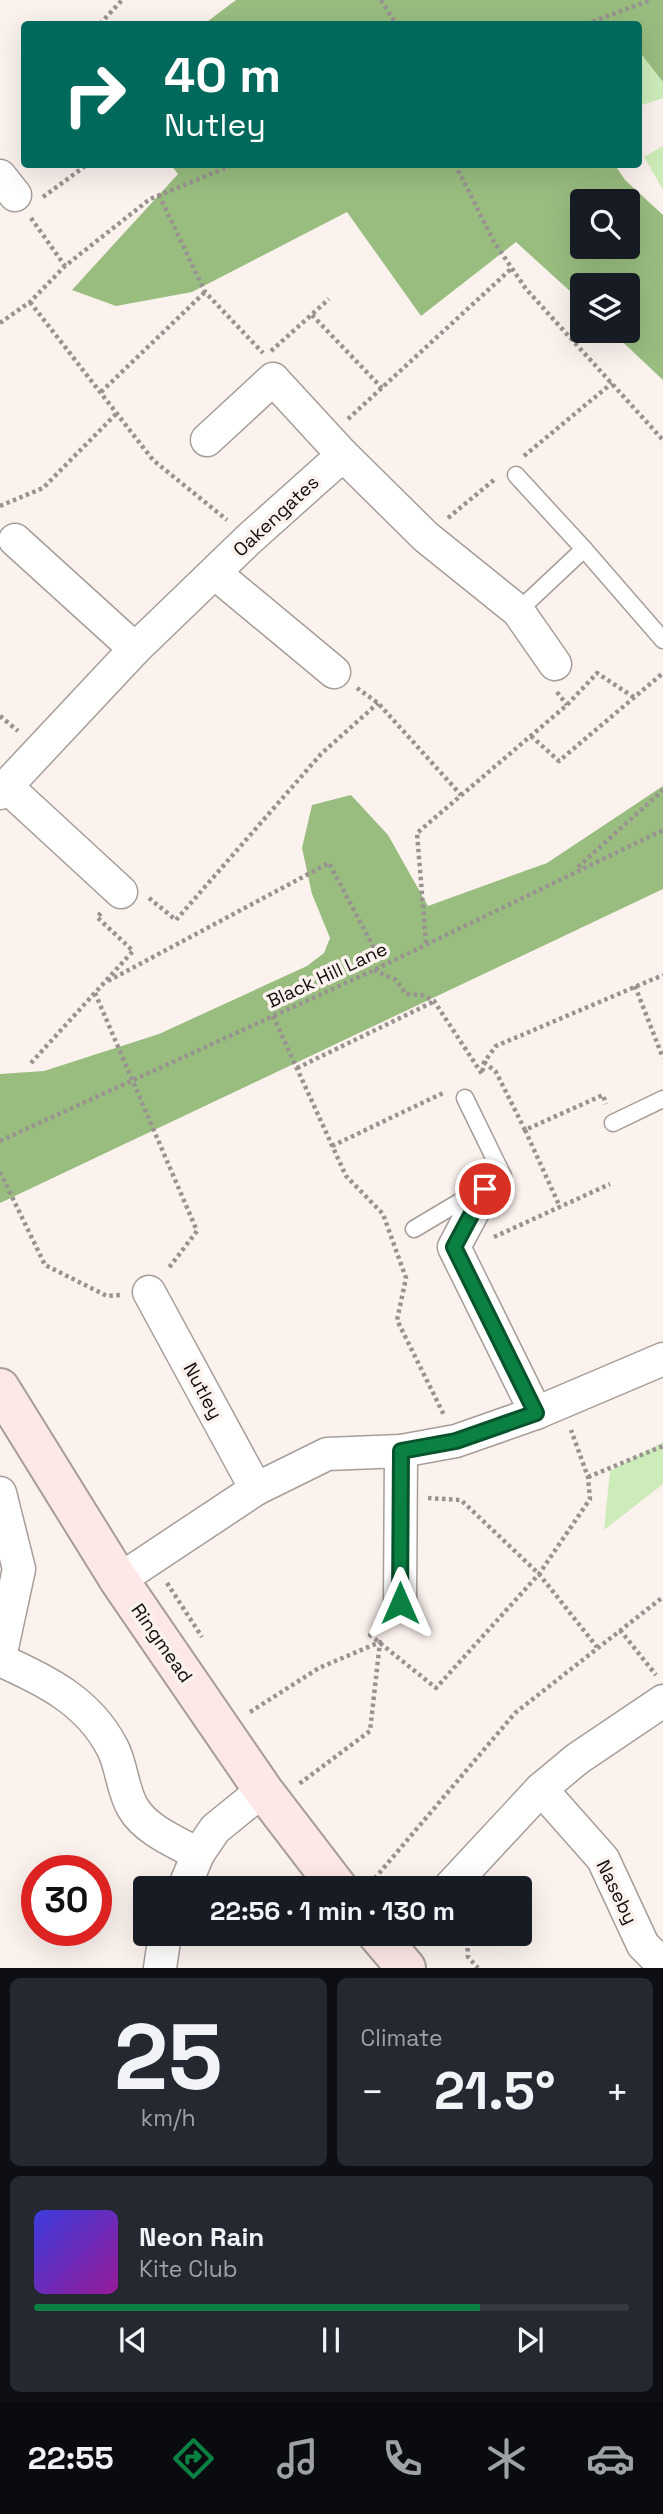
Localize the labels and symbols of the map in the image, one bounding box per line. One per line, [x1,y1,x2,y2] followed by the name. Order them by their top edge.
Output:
[228,470,324,562] street label: Oakengates
[263,936,391,1014] street label: Black Hill Lane
[455,1159,515,1219] pin
[178,1358,228,1424] street label: Nutley
[363,1566,437,1640] position arrow
[126,1599,198,1687] street label: Ringmead
[21,1855,112,1946] speed limit sign: 30
[591,1856,643,1928] street label: Naseby

